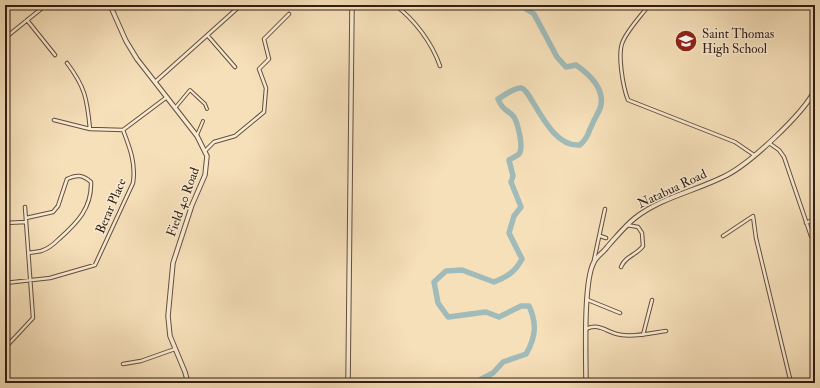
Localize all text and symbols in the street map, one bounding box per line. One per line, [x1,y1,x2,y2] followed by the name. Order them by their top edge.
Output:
[702,26,775,57] place label: Saint Thomas High School
[673,28,699,54] school or university icon: Saint Thomas High School
[163,164,203,239] street label: Field 40 Road
[635,166,710,212] street label: Natabua Road
[92,175,130,236] street label: Berar Place

